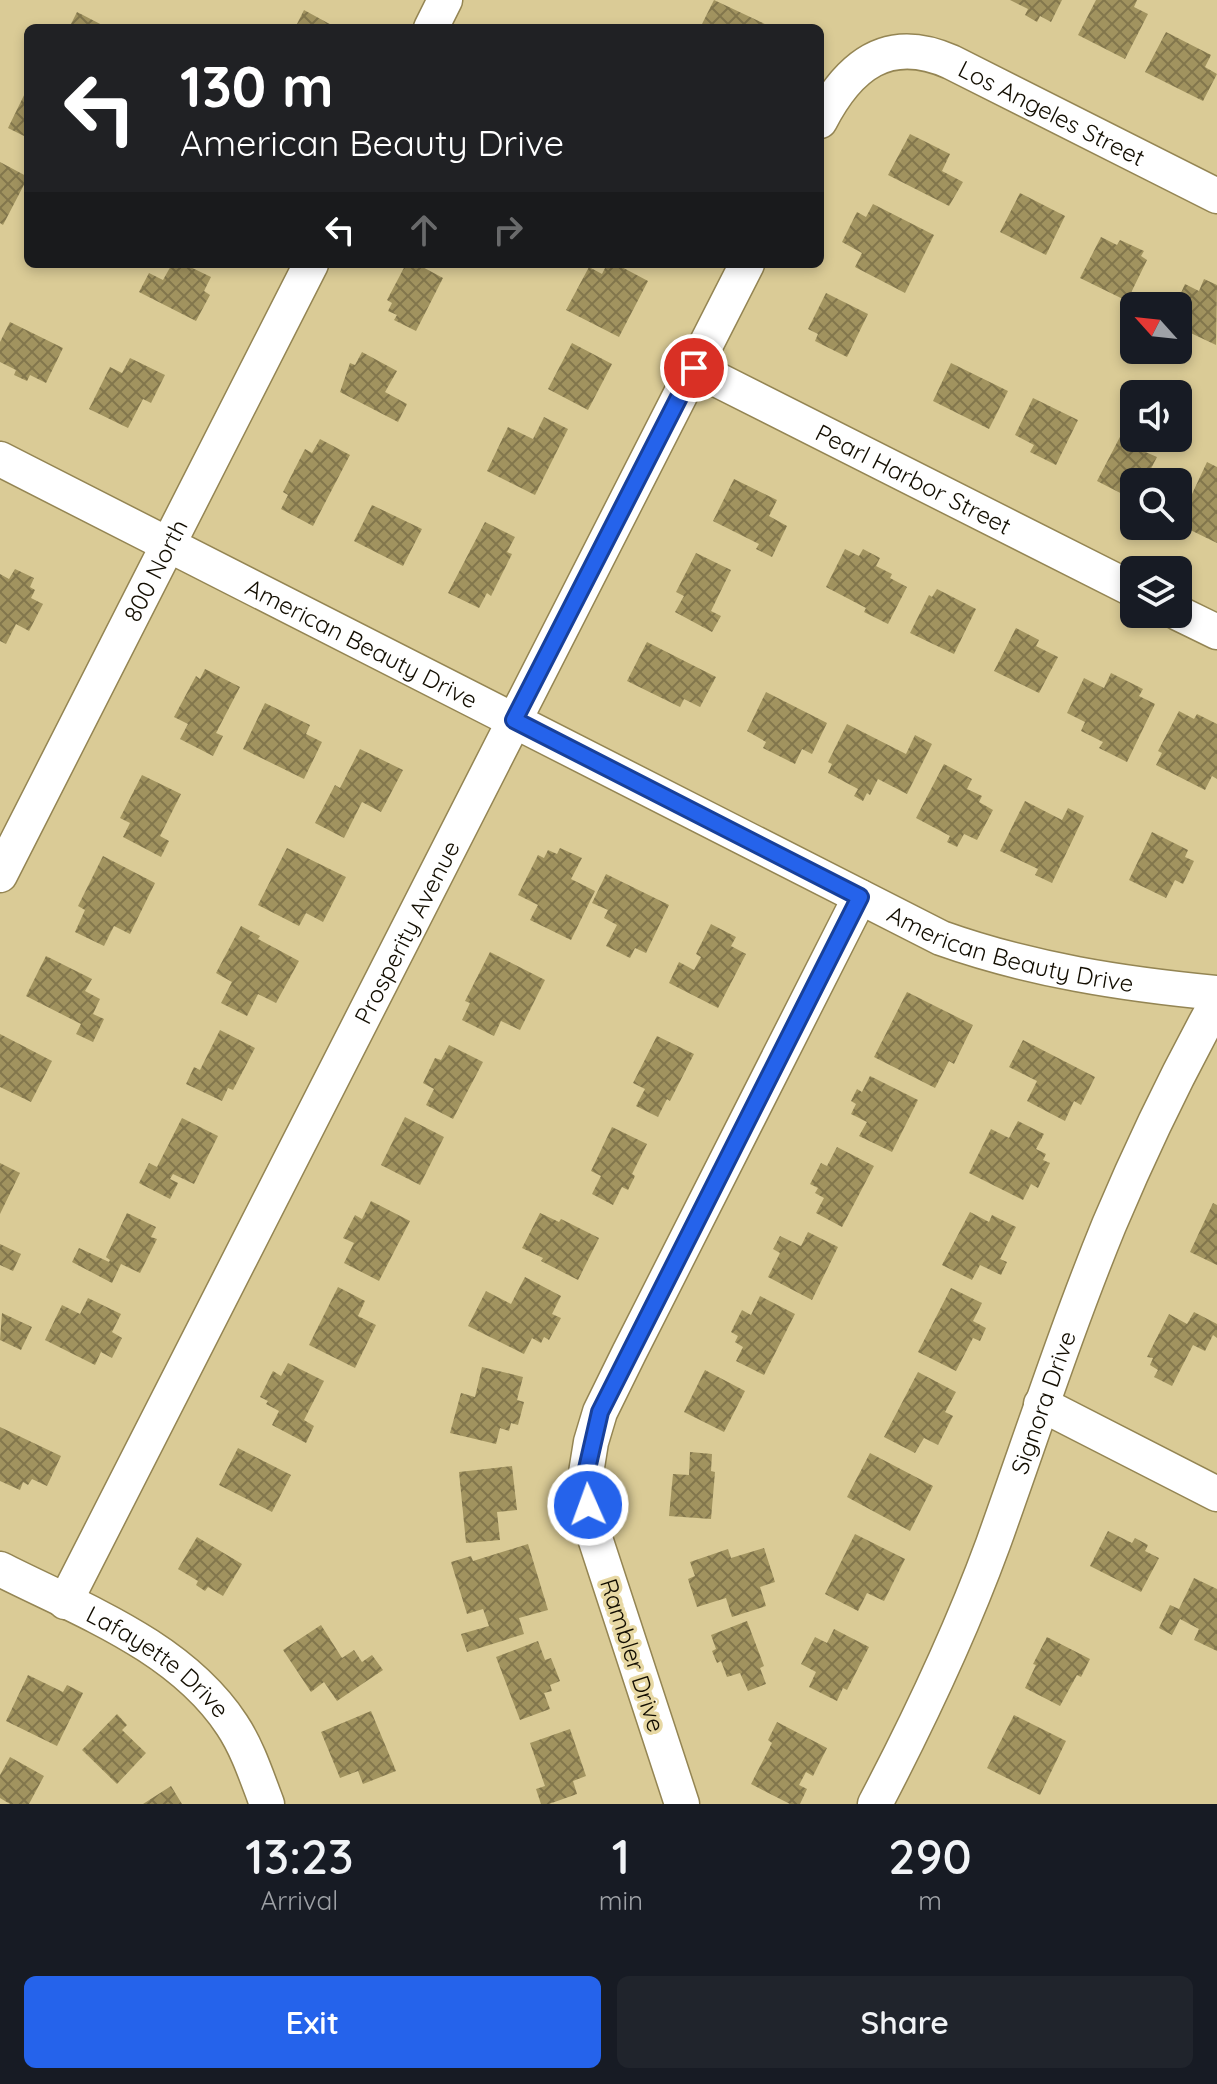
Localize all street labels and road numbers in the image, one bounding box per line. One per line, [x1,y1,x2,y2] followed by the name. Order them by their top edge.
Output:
[954,53,1150,172] street label: Los Angeles Street
[811,417,1016,541] street label: Pearl Harbor Street
[117,514,194,627] street label: 800 North
[241,572,483,715] street label: American Beauty Drive
[347,835,466,1029] street label: Prosperity Avenue
[883,898,1136,998] street label: American Beauty Drive
[1004,1327,1082,1478] street label: Signora Drive
[594,1574,672,1736] street label: Rambler Drive
[81,1599,236,1723] street label: Lafayette Drive

